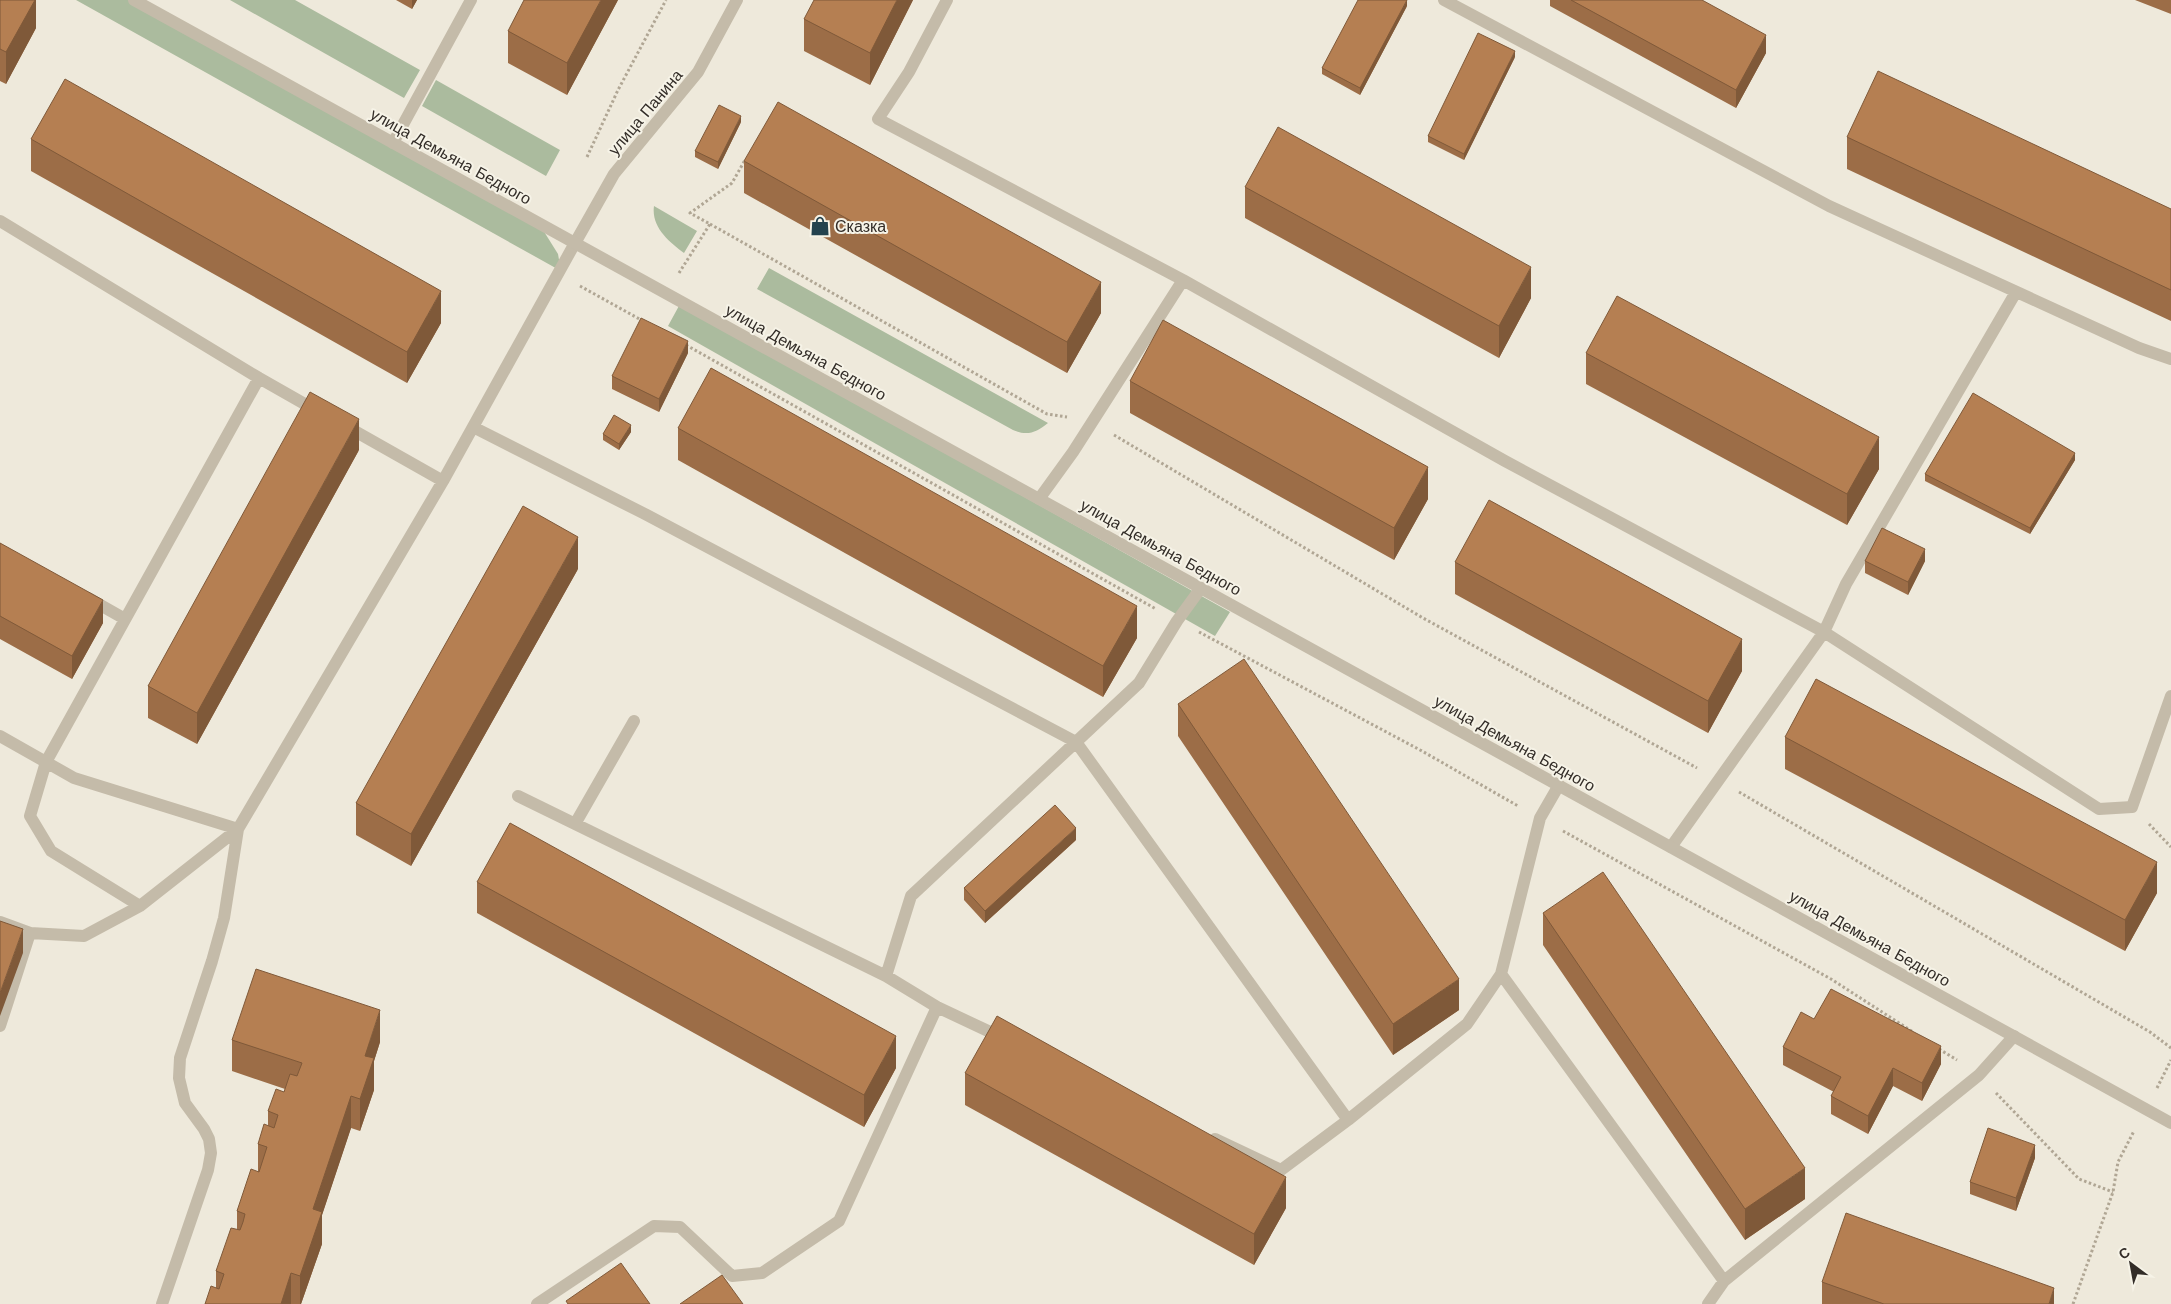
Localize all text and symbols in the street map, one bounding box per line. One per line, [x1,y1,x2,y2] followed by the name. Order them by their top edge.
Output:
[604,66,687,159] street label: улица Панина
[367,104,535,209] street label: улица Демьяна Бедного
[809,215,831,237] shop icon: Сказка
[835,217,886,236] place label: Сказка
[722,300,890,405] street label: улица Демьяна Бедного
[1077,495,1245,600] street label: улица Демьяна Бедного
[1431,691,1599,796] street label: улица Демьяна Бедного
[1786,886,1954,991] street label: улица Демьяна Бедного
[2106,1239,2156,1289] north arrow
[2116,1244,2133,1262] text: С

